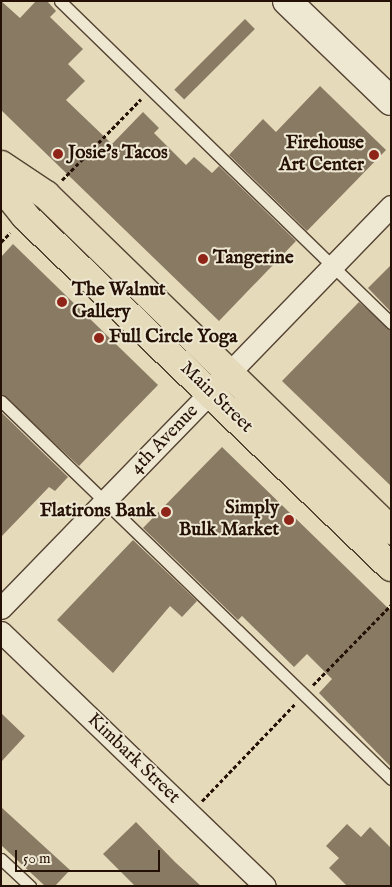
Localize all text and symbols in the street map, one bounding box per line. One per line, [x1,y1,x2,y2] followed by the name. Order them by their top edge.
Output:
[279,133,364,177] place label: Firehouse Art Center
[68,143,168,165] place label: Josie’s Tacos
[52,148,64,160] marker: Josie’s Tacos
[368,149,380,161] marker: Firehouse Art Center
[213,248,294,270] place label: Tangerine
[197,253,209,265] marker: Tangerine
[72,280,166,324] place label: The Walnut Gallery
[56,296,68,308] marker: The Walnut Gallery
[109,327,238,349] place label: Full Circle Yoga
[93,332,105,344] marker: Full Circle Yoga
[175,358,257,438] street label: Main Street
[126,400,204,480] street label: 4th Avenue
[179,498,279,542] place label: Simply Bulk Market
[40,501,156,523] place label: Flatirons Bank
[160,506,172,518] marker: Flatirons Bank
[283,514,295,526] marker: Simply Bulk Market
[82,709,184,809] street label: Kimbark Street
[18,840,162,872] scale bar
[23,849,51,868] text: 50 m

